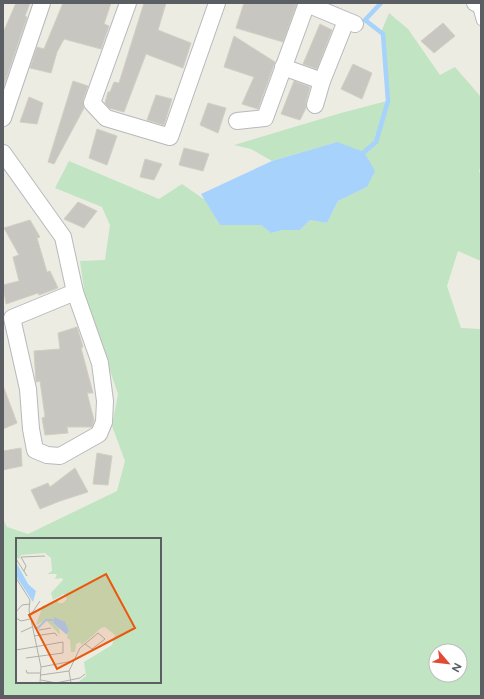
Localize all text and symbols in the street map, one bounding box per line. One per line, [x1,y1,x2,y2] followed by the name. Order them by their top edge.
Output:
[16,538,161,683] inset map
[428,643,468,683] north arrow
[449,661,464,674] text: N

